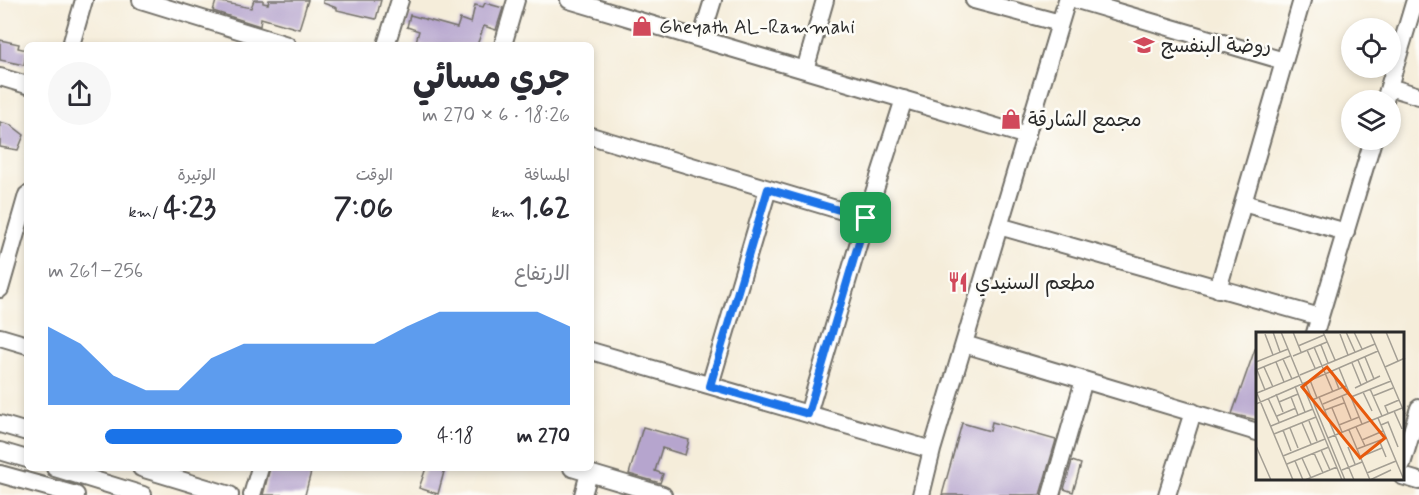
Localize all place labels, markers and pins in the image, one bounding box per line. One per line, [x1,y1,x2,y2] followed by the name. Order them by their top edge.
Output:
[630,14,654,38] shop icon: Gheyath AL-Rammahi
[659,14,855,41] place label: Gheyath AL-Rammahi
[1132,33,1156,57] school or university icon: روضة البنفسج
[1161,33,1271,60] place label: روضة البنفسج
[999,107,1023,131] shop icon: مجمع الشارقة
[1028,107,1142,134] place label: مجمع الشارقة
[840,192,891,243] pin
[946,270,970,294] restaurant icon: مطعم السنيدي
[975,270,1095,297] place label: مطعم السنيدي

